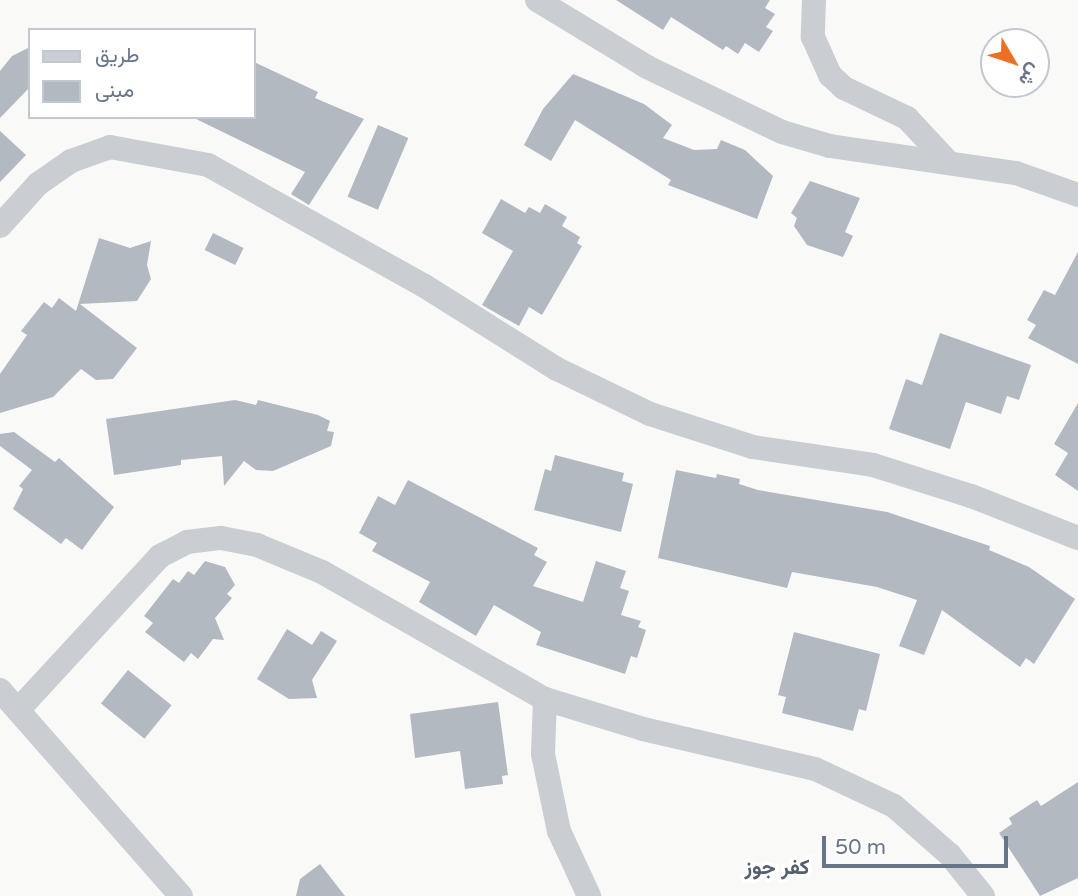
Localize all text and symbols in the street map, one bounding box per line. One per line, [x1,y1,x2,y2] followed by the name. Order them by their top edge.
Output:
[28,28,256,119] legend
[980,28,1050,98] north arrow
[95,43,140,68] text: طريق
[1014,59,1046,91] text: ش
[95,78,134,103] text: مبنى
[826,822,1012,866] scale bar
[835,835,886,860] text: 50 m
[744,855,810,881] district label: كفر جوز

